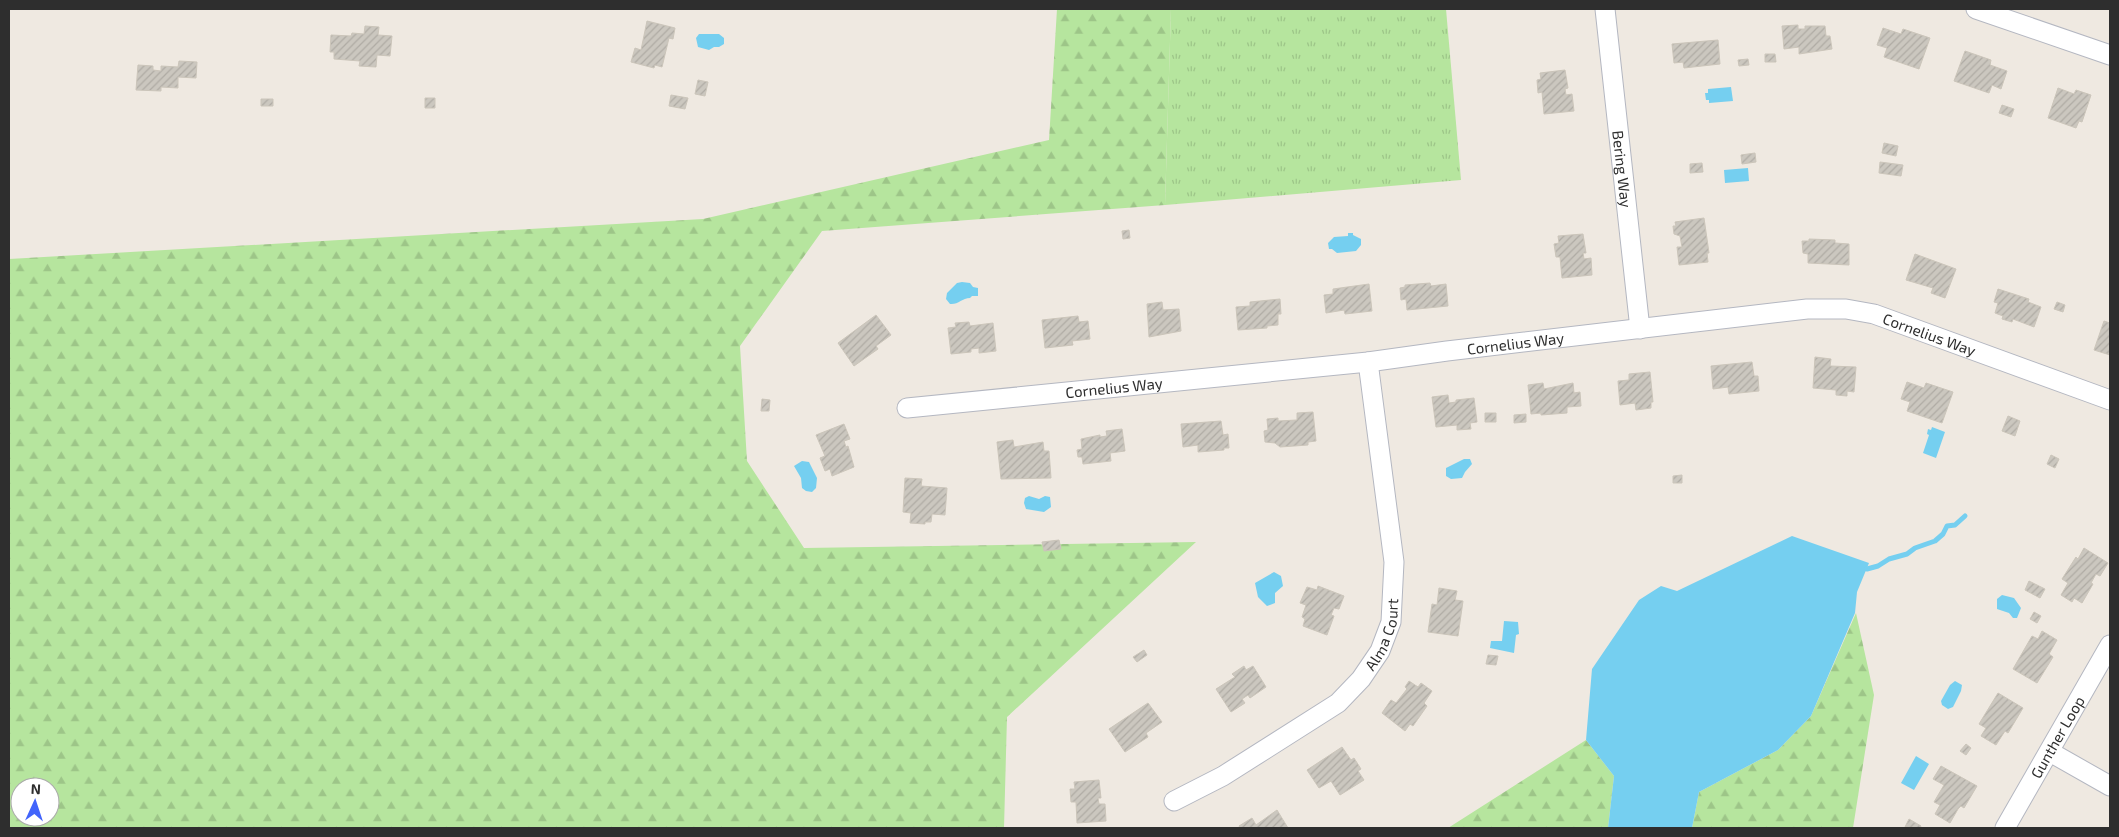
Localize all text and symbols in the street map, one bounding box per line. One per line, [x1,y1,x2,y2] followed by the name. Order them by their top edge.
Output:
[1609,129,1636,209] street label: Bering Way
[1881,309,1979,359] street label: Cornelius Way
[1466,328,1565,358] street label: Cornelius Way
[1064,374,1164,401] street label: Cornelius Way
[1361,598,1401,674] street label: Alma Court
[2027,693,2088,781] street label: Gunther Loop
[10,777,60,827] north arrow
[30,780,41,797] text: N

